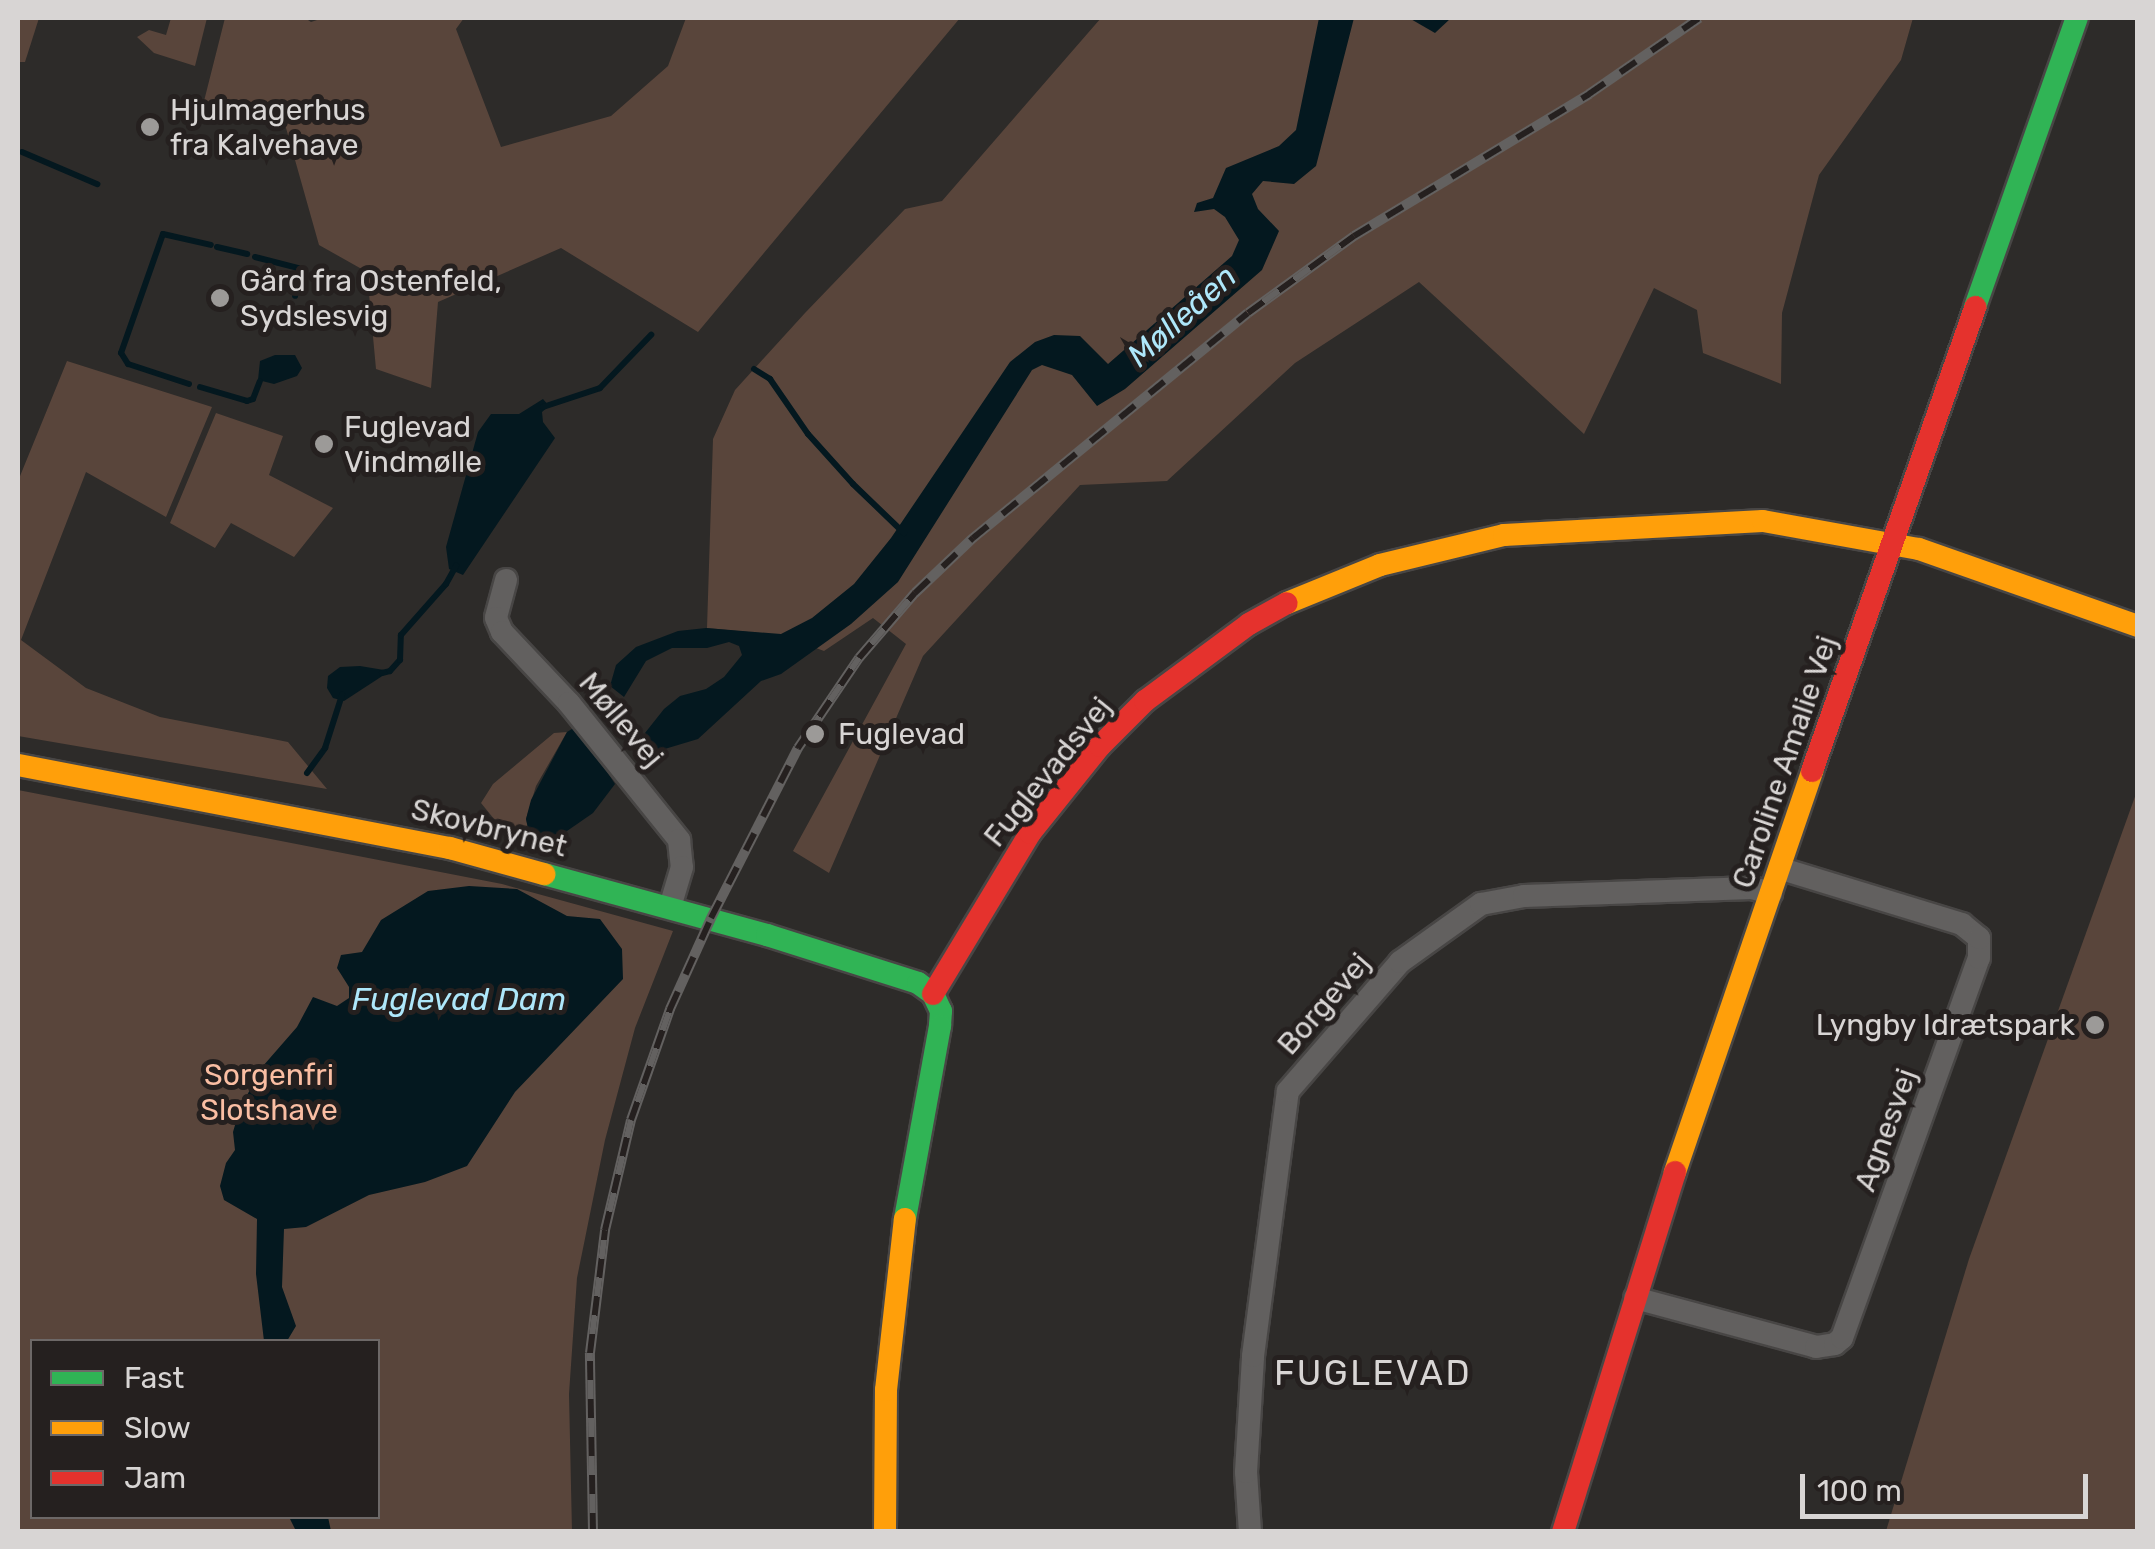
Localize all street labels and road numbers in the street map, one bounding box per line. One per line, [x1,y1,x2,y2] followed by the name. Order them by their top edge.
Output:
[1725,630,1845,894] street label: Caroline Amalie Vej
[571,665,671,775] street label: Møllevej
[977,690,1119,854] street label: Fuglevadsvej
[407,791,571,865] street label: Skovbrynet
[1270,946,1378,1062] street label: Borgevej
[1847,1064,1925,1196] street label: Agnesvej

